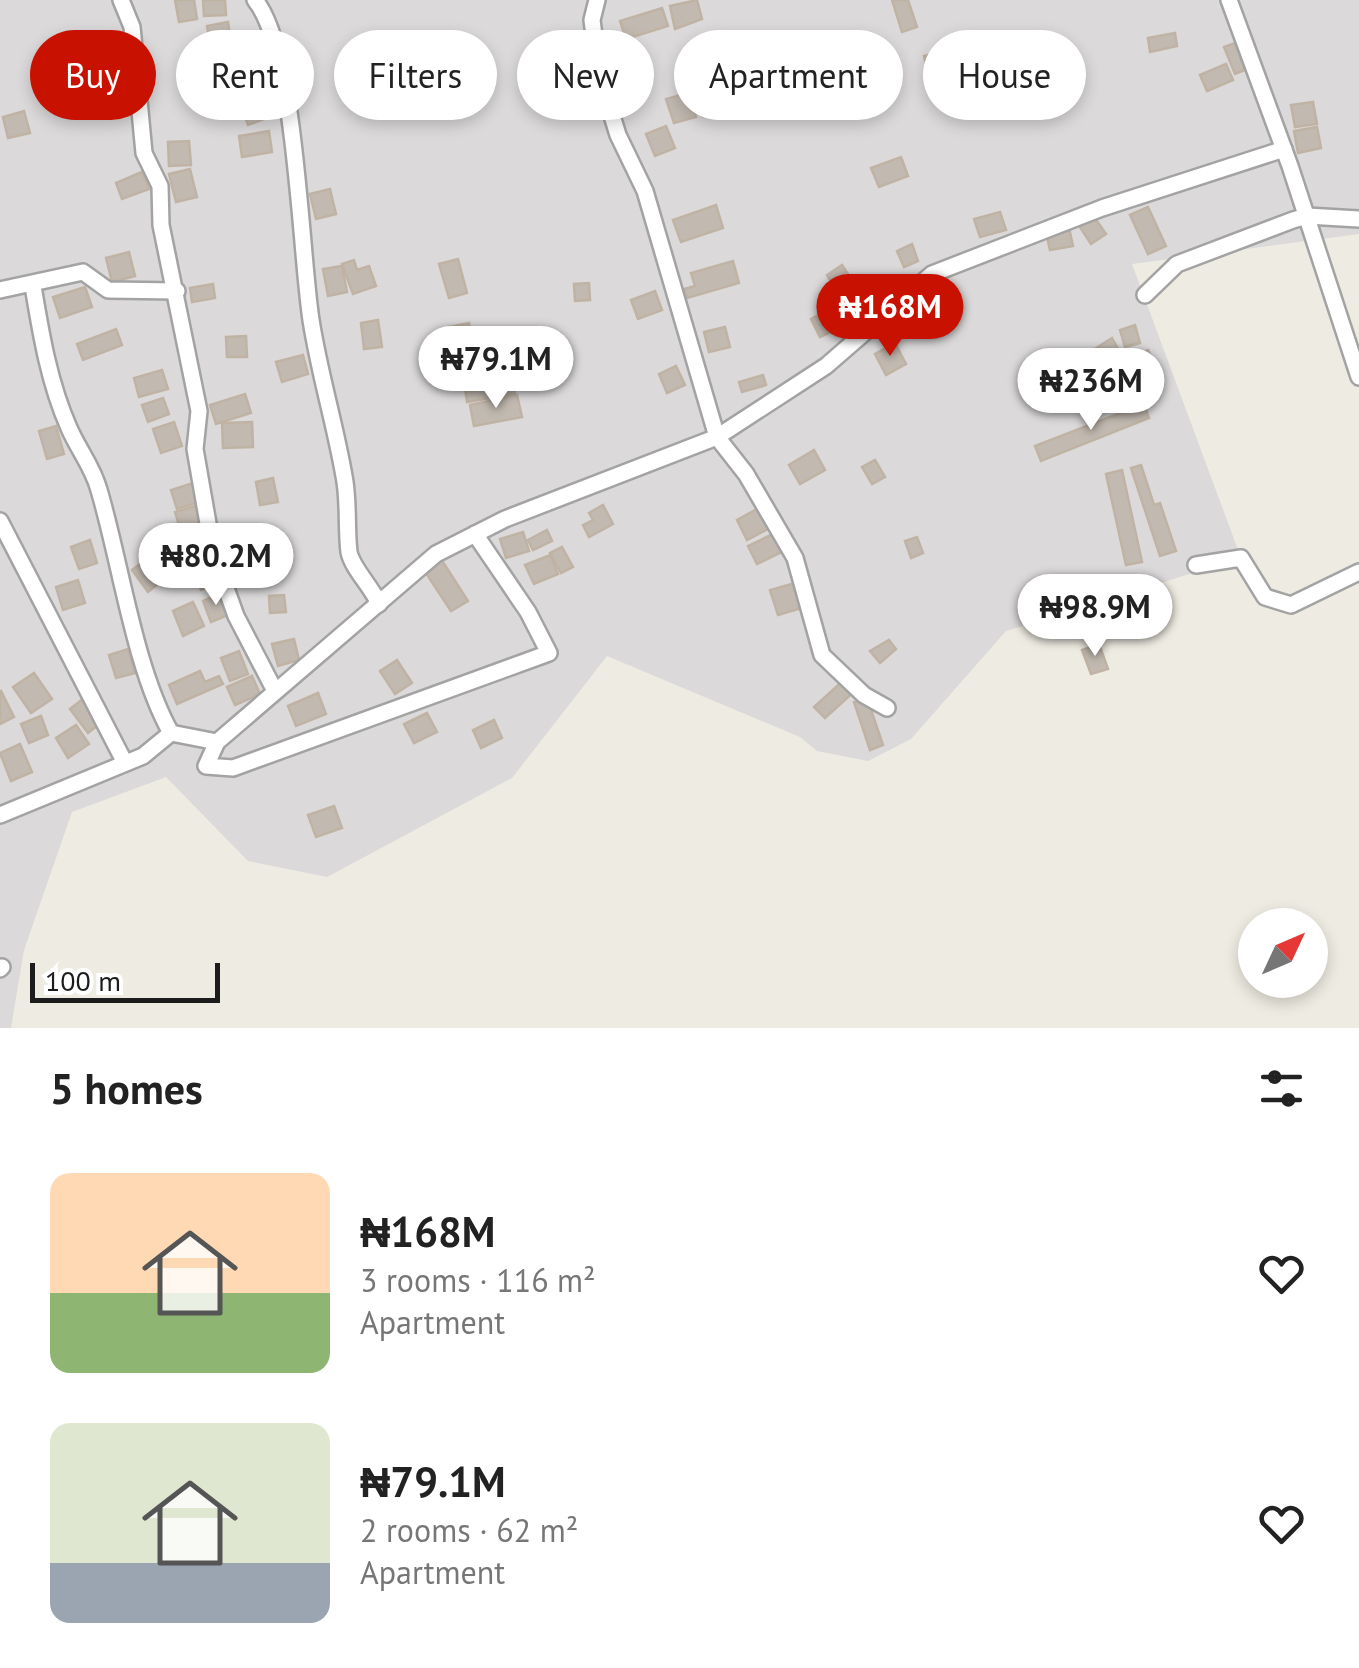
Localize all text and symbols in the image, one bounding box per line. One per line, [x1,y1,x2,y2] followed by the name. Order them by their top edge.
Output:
[30,30,156,120] chip: Buy
[176,30,314,120] chip: Rent
[334,30,497,120] chip: Filters
[517,30,654,120] chip: New
[674,30,903,120] chip: Apartment
[923,30,1086,120] chip: House
[820,274,960,359] pin: ₦168M
[838,285,942,327] text: ₦168M
[415,326,577,411] pin: ₦79.1M
[440,337,552,379] text: ₦79.1M
[1021,348,1161,433] pin: ₦236M
[1039,359,1143,401] text: ₦236M
[135,523,297,608] pin: ₦80.2M
[160,534,272,576] text: ₦80.2M
[1014,574,1176,659] pin: ₦98.9M
[1039,585,1151,627] text: ₦98.9M
[1238,908,1328,998] north arrow
[1238,908,1328,998] map controls
[30,958,220,1003] scale bar
[45,962,121,999] text: 100 m
[50,1061,203,1116] text: 5 homes
[1254,1061,1309,1116] icon: filters
[360,1204,495,1259] text: ₦168M
[130,1213,250,1333] icon: home
[1254,1246,1309,1301] icon: heart
[360,1259,596,1301] text: 3 rooms · 116 m²
[360,1301,505,1343] text: Apartment
[360,1454,506,1509] text: ₦79.1M
[130,1463,250,1583] icon: home
[1254,1496,1309,1551] icon: heart
[360,1509,578,1551] text: 2 rooms · 62 m²
[360,1551,505,1593] text: Apartment

